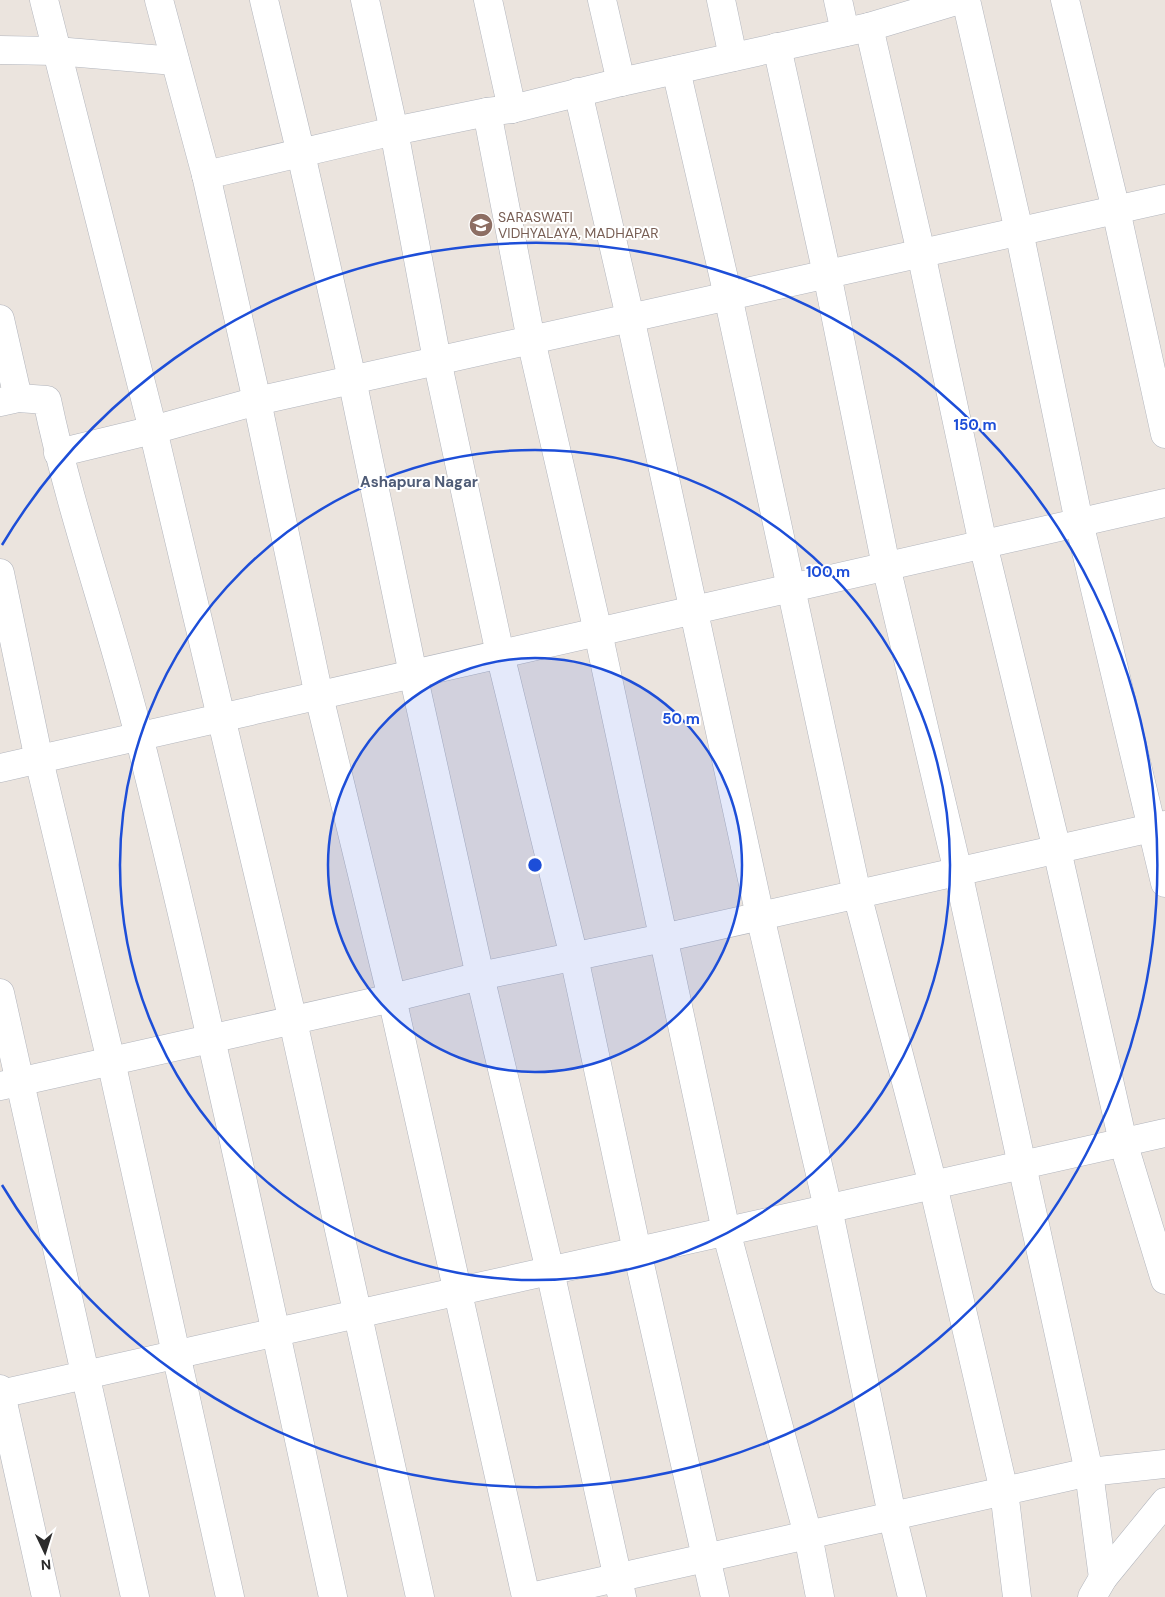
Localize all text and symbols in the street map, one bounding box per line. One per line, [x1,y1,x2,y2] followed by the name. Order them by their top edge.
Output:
[498,208,659,242] place label: SARASWATI VIDHYALAYA, MADHAPAR
[468,212,494,238] school or university icon: SARASWATI VIDHYALAYA, MADHAPAR
[954,415,997,435] text: 150 m
[360,472,478,492] district label: Ashapura Nagar
[806,562,850,582] text: 100 m
[662,709,700,729] text: 50 m
[526,856,544,874] centre of rings
[20,1527,70,1577] north arrow
[40,1556,52,1574] text: N

